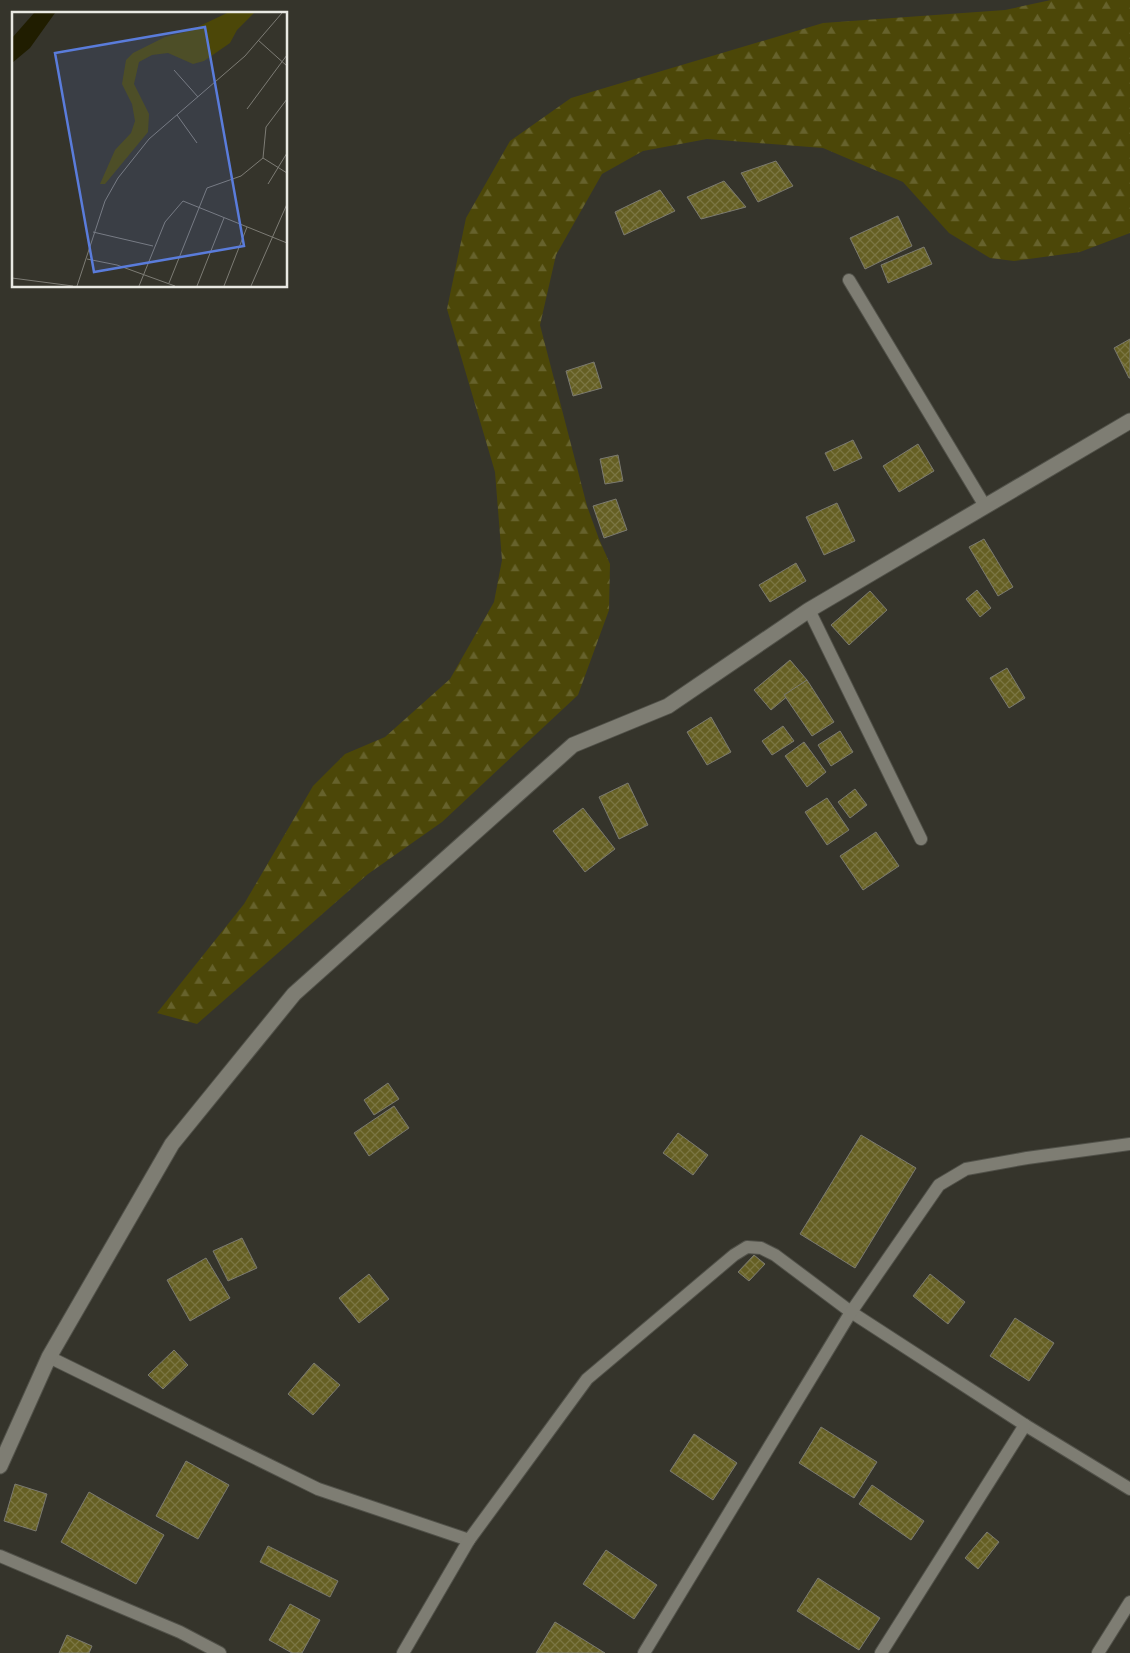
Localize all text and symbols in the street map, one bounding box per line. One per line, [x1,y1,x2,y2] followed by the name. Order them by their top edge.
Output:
[12,12,288,288] inset map

